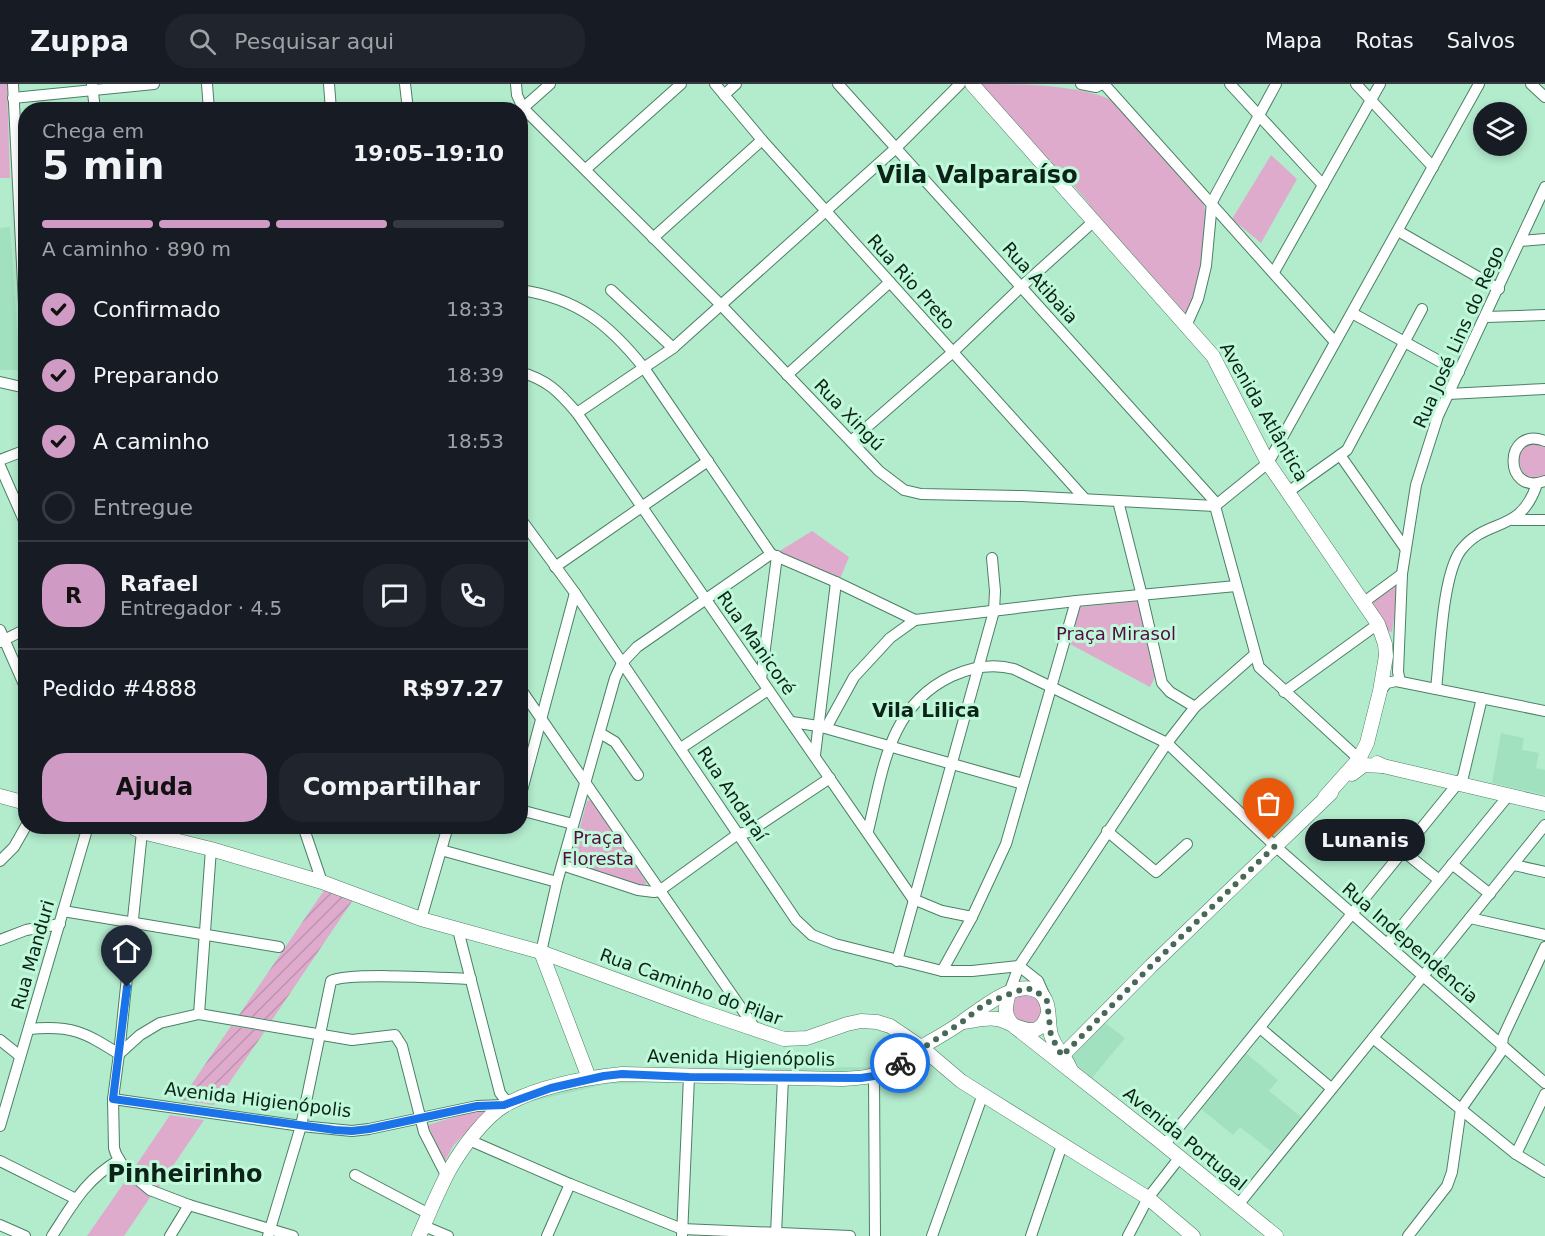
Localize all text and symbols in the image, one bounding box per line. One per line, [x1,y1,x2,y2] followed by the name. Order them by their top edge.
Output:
[165,14,585,68] search box
[30,25,129,58] text: Zuppa
[186,25,219,58] icon: search
[234,29,394,54] text: Pesquisar aqui
[1265,29,1322,53] text: Mapa
[1355,29,1414,53] text: Rotas
[1447,29,1515,53] text: Salvos
[1473,102,1527,156] map controls
[1473,102,1527,156] button: layers
[42,119,144,143] text: Chega em
[353,141,504,166] text: 19:05–19:10
[42,143,164,188] text: 5 min
[876,161,1078,189] district label: Vila Valparaíso
[863,230,960,334] street label: Rua Rio Preto
[42,237,231,261] text: A caminho · 890 m
[998,238,1082,328] street label: Rua Atibaia
[1409,242,1508,431] street label: Rua José Lins do Rego
[42,293,75,326] icon: check
[93,297,221,322] text: Confirmado
[446,297,504,321] text: 18:33
[1216,338,1313,485] street label: Avenida Atlântica
[42,359,75,392] icon: check
[93,363,219,388] text: Preparando
[446,363,504,387] text: 18:39
[810,374,889,455] street label: Rua Xingú
[42,425,75,458] icon: check
[93,429,210,454] text: A caminho
[446,429,504,453] text: 18:53
[93,495,193,520] text: Entregue
[363,564,426,627] button: chat
[441,564,504,627] button: phone
[120,571,199,596] text: Rafael
[65,583,82,608] text: R
[713,587,800,699] street label: Rua Manicoré
[120,596,282,620] text: Entregador · 4.5
[1056,623,1176,644] park label: Praça Mirasol
[42,676,197,701] text: Pedido #4888
[402,676,504,701] text: R$97.27
[872,698,980,722] district label: Vila Lilica
[693,742,772,846] street label: Rua Andaraí
[42,753,267,822] button: Ajuda
[279,753,504,822] button: Compartilhar
[1243,778,1294,840] pin
[1252,787,1285,820] icon: bag
[1305,819,1425,861] callout: Lunanis
[562,827,634,869] park label: Praça Floresta
[1321,828,1409,852] text: Lunanis
[1338,878,1482,1007] street label: Rua Independência
[7,898,58,1012] street label: Rua Manduri
[101,925,152,987] pin
[110,934,143,967] icon: home
[597,944,786,1030] street label: Rua Caminho do Pilar
[870,1033,930,1093] courier
[647,1045,835,1070] street label: Avenida Higienópolis
[884,1047,917,1080] icon: bike
[164,1078,353,1121] street label: Avenida Higienópolis
[1120,1083,1251,1195] street label: Avenida Portugal
[107,1160,263,1188] district label: Pinheirinho

